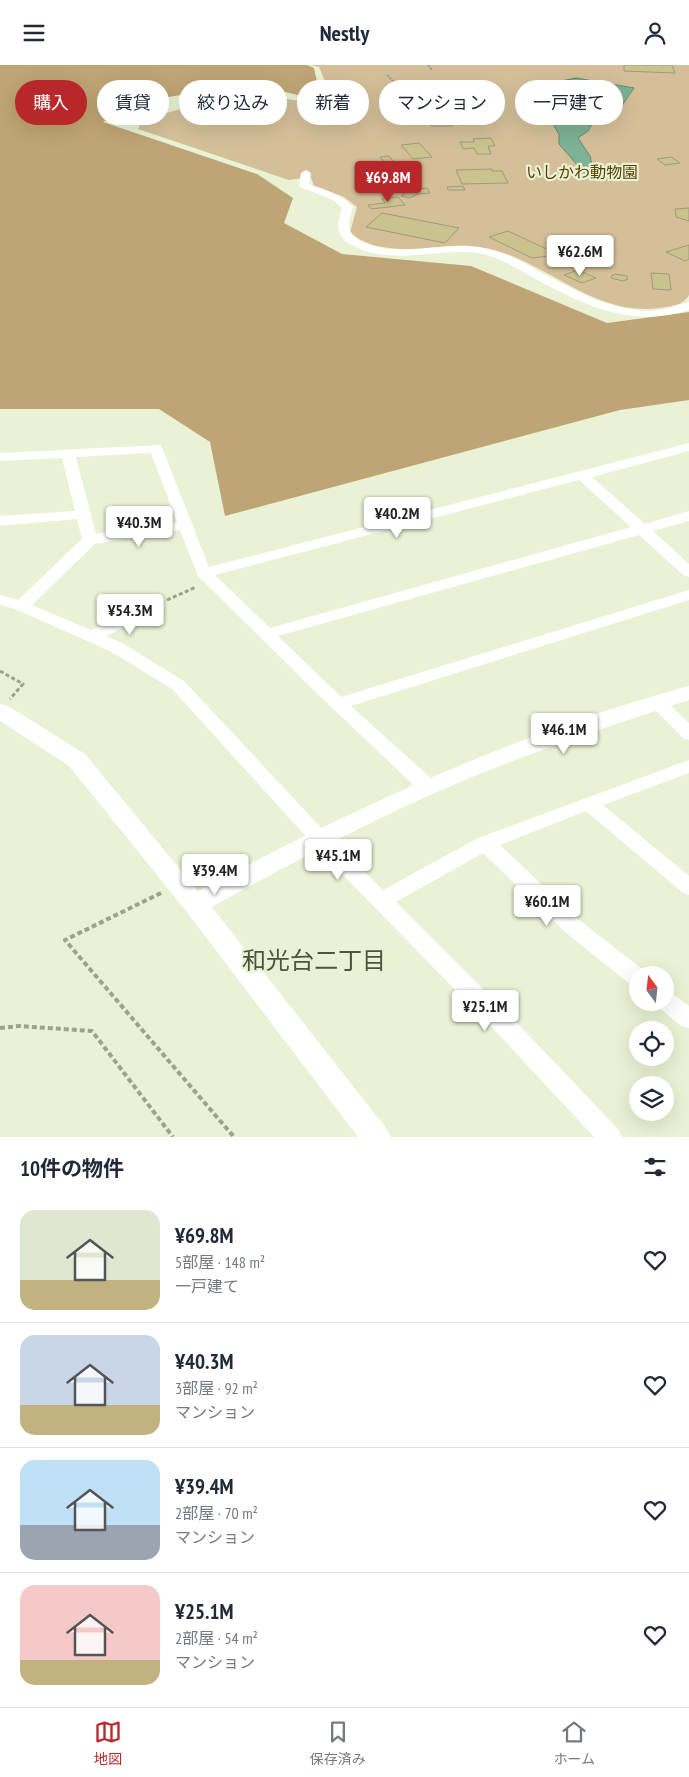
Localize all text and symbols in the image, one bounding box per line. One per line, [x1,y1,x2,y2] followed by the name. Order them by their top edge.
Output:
[20,19,48,47] icon: menu
[320,19,369,47] text: Nestly
[641,19,669,47] icon: person
[15,80,87,125] chip: 購入
[97,80,169,125] chip: 賃貸
[179,80,287,125] chip: 絞り込み
[297,80,369,125] chip: 新着
[379,80,505,125] chip: マンション
[515,80,623,125] chip: 一戸建て
[347,161,429,203] pin: ¥69.8M
[526,162,638,182] park label: いしかわ動物園
[366,167,410,187] text: ¥69.8M
[539,235,621,277] pin: ¥62.6M
[558,241,602,261] text: ¥62.6M
[356,497,438,539] pin: ¥40.2M
[375,503,419,523] text: ¥40.2M
[98,505,180,548] pin: ¥40.3M
[117,512,161,532] text: ¥40.3M
[89,593,171,636] pin: ¥54.3M
[108,600,152,620] text: ¥54.3M
[523,713,605,755] pin: ¥46.1M
[542,719,586,739] text: ¥46.1M
[297,839,379,881] pin: ¥45.1M
[316,845,360,865] text: ¥45.1M
[174,853,256,896] pin: ¥39.4M
[193,860,237,880] text: ¥39.4M
[506,885,588,927] pin: ¥60.1M
[525,891,569,911] text: ¥60.1M
[242,945,386,976] district label: 和光台二丁目
[629,966,674,1011] north arrow
[629,966,674,1121] map controls
[444,989,526,1032] pin: ¥25.1M
[463,996,507,1016] text: ¥25.1M
[629,1021,674,1066] button: locate
[629,1076,674,1121] button: layers
[641,1153,669,1181] icon: filters
[20,1155,124,1182] text: 10件の物件
[175,1222,234,1249] text: ¥69.8M
[60,1230,120,1290] icon: home
[641,1246,669,1274] icon: heart
[175,1252,265,1272] text: 5部屋 · 148 m²
[175,1276,239,1296] text: 一戸建て
[175,1348,234,1375] text: ¥40.3M
[60,1355,120,1415] icon: home
[641,1371,669,1399] icon: heart
[175,1378,258,1398] text: 3部屋 · 92 m²
[175,1402,255,1422] text: マンション
[175,1473,234,1500] text: ¥39.4M
[60,1480,120,1540] icon: home
[641,1496,669,1524] icon: heart
[175,1503,258,1523] text: 2部屋 · 70 m²
[175,1527,255,1547] text: マンション
[175,1598,234,1625] text: ¥25.1M
[60,1605,120,1665] icon: home
[641,1621,669,1649] icon: heart
[175,1628,258,1648] text: 2部屋 · 54 m²
[175,1652,255,1672] text: マンション
[94,1718,122,1768] tab: 地図
[310,1718,366,1768] tab: 保存済み
[553,1718,595,1768] tab: ホーム

